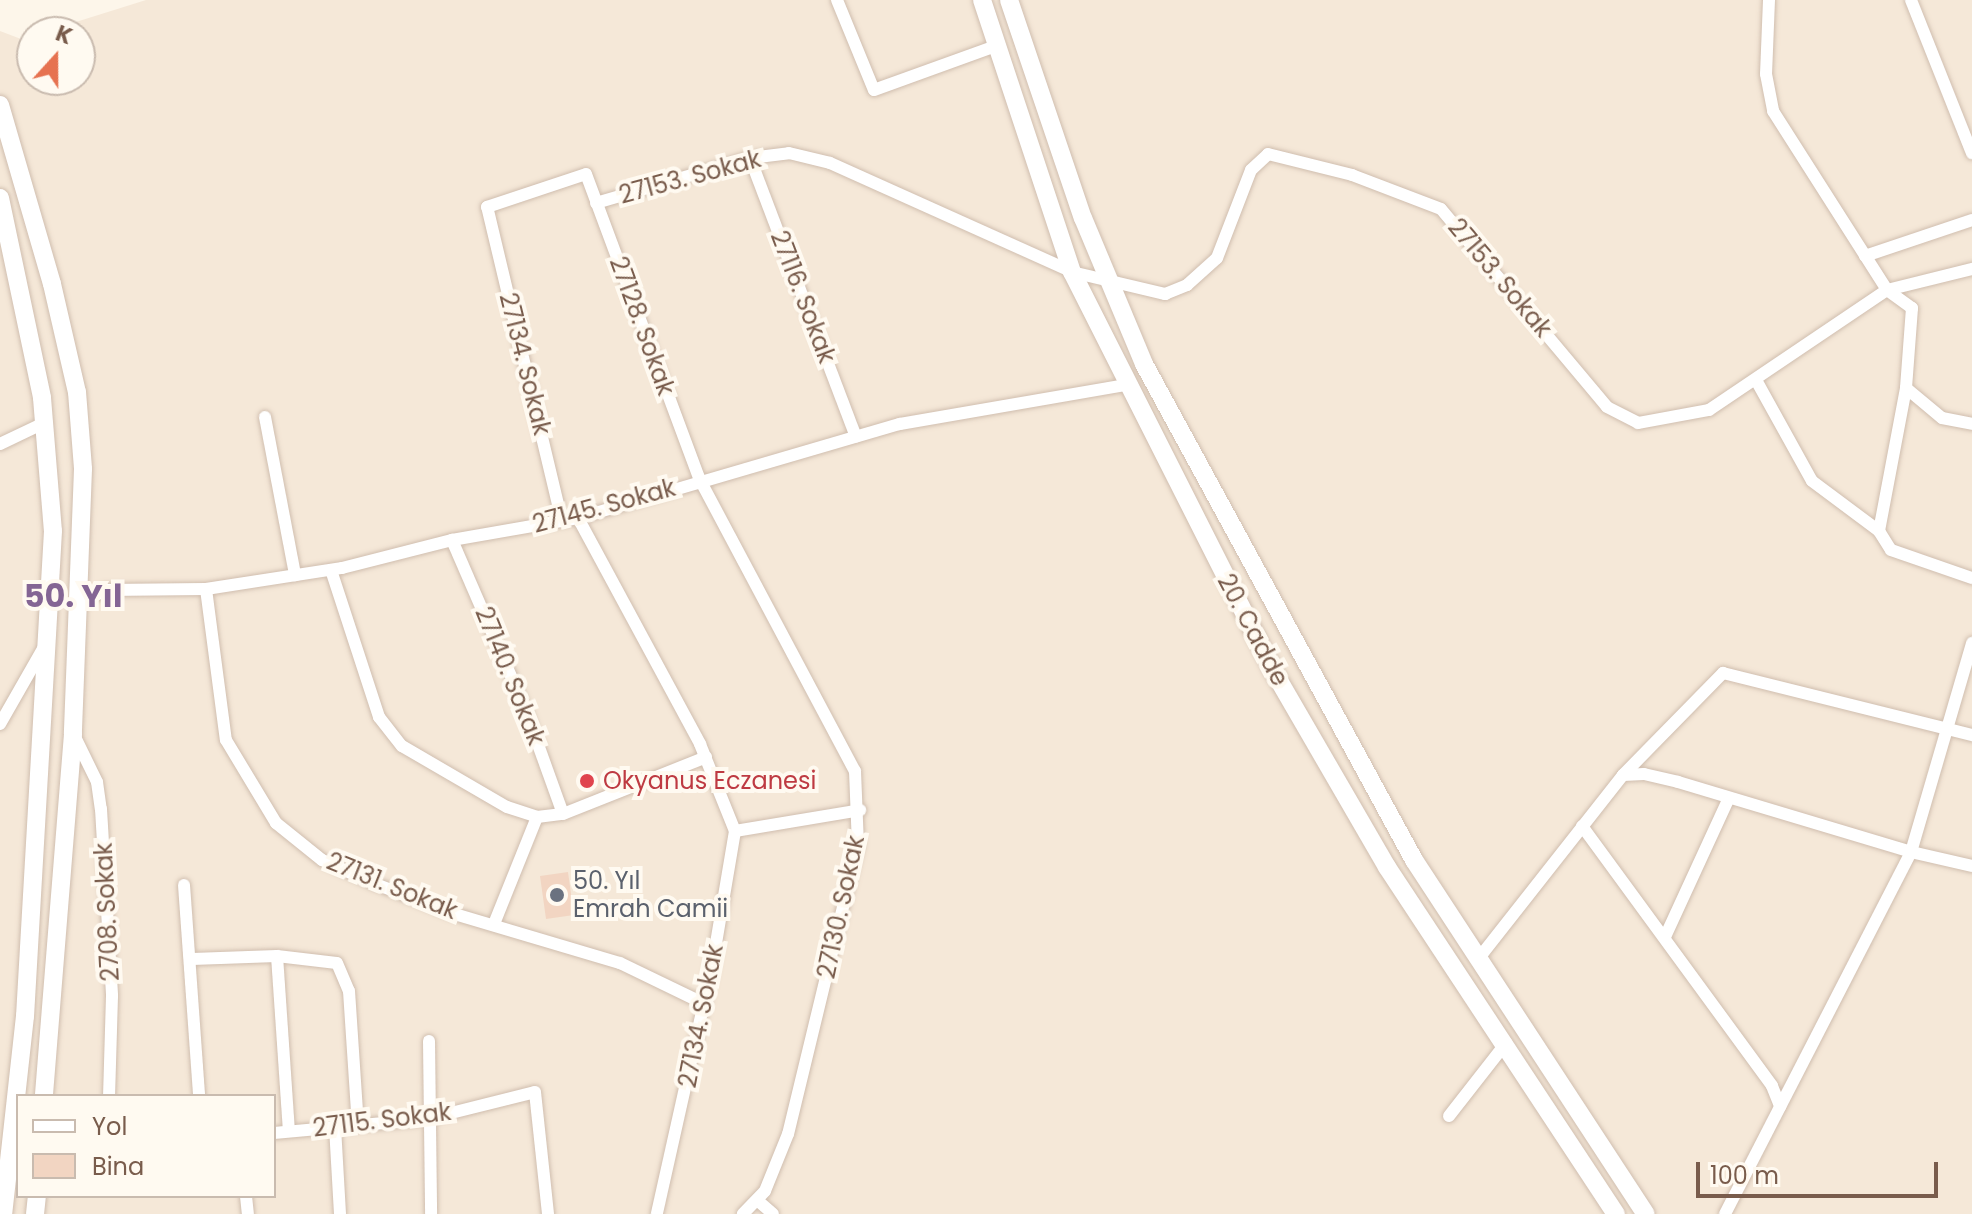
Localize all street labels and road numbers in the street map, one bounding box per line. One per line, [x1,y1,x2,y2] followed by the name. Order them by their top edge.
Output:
[616,144,764,210] street label: 27153. Sokak
[1442,213,1558,343] street label: 27153. Sokak
[765,227,841,367] street label: 27116. Sokak
[604,253,680,399] street label: 27128. Sokak
[493,290,557,438] street label: 27134. Sokak
[529,473,679,539] street label: 27145. Sokak
[1212,569,1294,691] street label: 20. Cadde
[469,603,551,749] street label: 27140. Sokak
[812,833,870,981] street label: 27130. Sokak
[89,842,125,982] street label: 2708. Sokak
[323,847,461,925] street label: 27131. Sokak
[673,942,729,1090] street label: 27134. Sokak
[311,1097,453,1143] street label: 27115. Sokak

